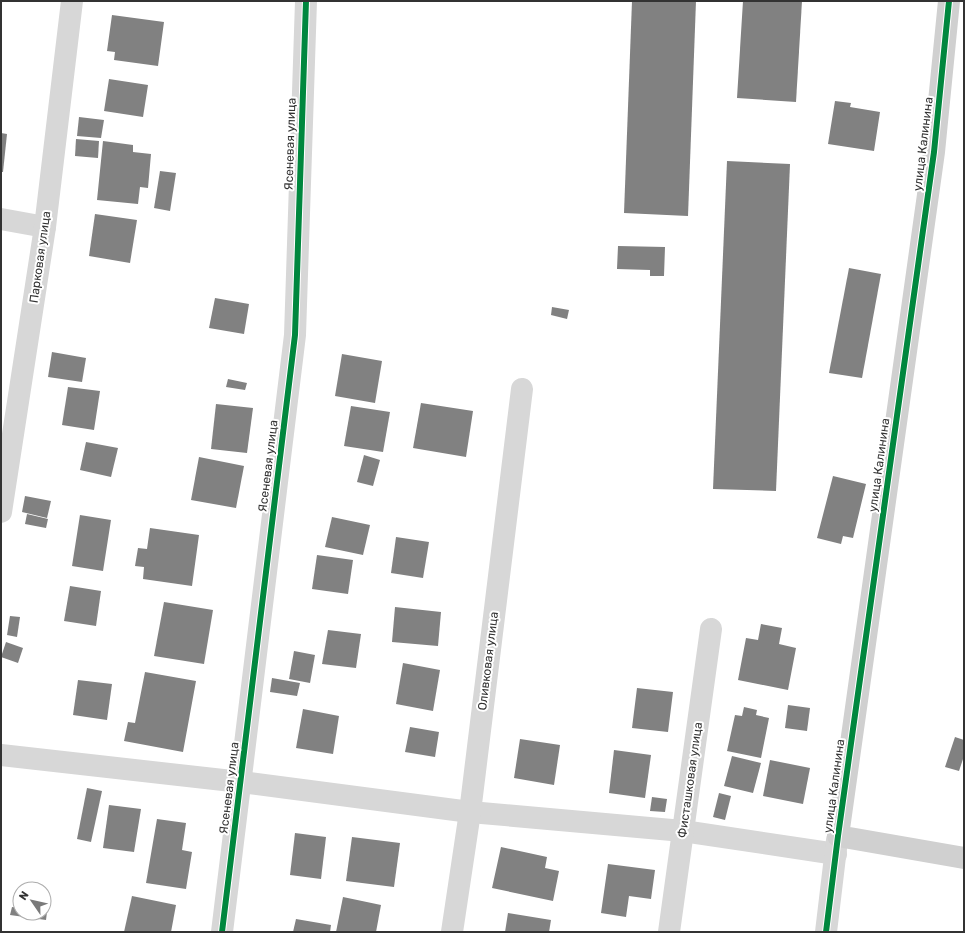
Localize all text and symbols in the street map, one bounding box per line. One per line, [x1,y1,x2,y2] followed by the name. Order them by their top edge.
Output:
[910,96,936,192] street label: улица Калинина
[281,97,299,191] street label: Ясеневая улица
[27,210,53,304] street label: Парковая улица
[865,417,893,513] street label: улица Калинина
[255,419,281,513] street label: Ясеневая улица
[475,611,501,711] street label: Оливковая улица
[675,721,705,839] street label: Фисташковая улица
[820,738,848,834] street label: улица Калинина
[216,741,242,835] street label: Ясеневая улица
[12,881,52,921] north arrow
[17,889,32,903] text: N

